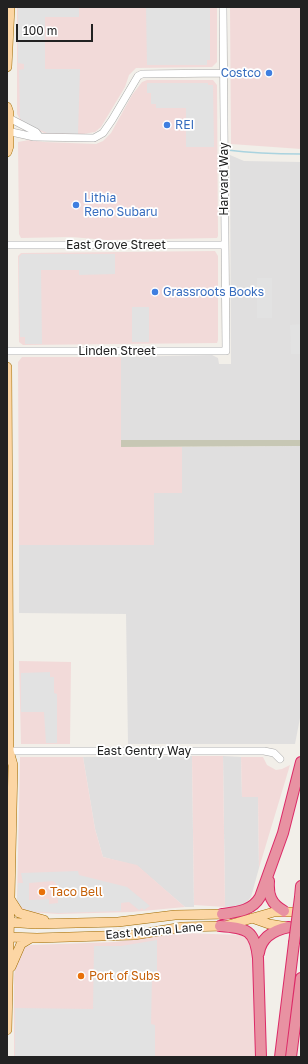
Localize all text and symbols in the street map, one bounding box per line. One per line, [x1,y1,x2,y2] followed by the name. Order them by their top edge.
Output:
[18,16,95,42] scale bar
[23,23,57,38] text: 100 m
[221,66,261,80] place label: Costco
[264,68,274,78] marker: Costco
[175,118,194,132] place label: REI
[162,120,172,130] marker: REI
[217,142,231,216] street label: Harvard Way
[84,191,158,219] place label: Lithia Reno Subaru
[71,200,81,210] marker: Lithia Reno Subaru
[66,238,166,252] street label: East Grove Street
[163,285,264,299] place label: Grassroots Books
[150,287,160,297] marker: Grassroots Books
[78,344,156,358] street label: Linden Street
[97,744,191,758] street label: East Gentry Way
[50,885,103,899] place label: Taco Bell
[37,887,47,897] marker: Taco Bell
[105,920,203,942] street label: East Moana Lane
[89,969,160,983] place label: Port of Subs
[76,971,86,981] marker: Port of Subs

